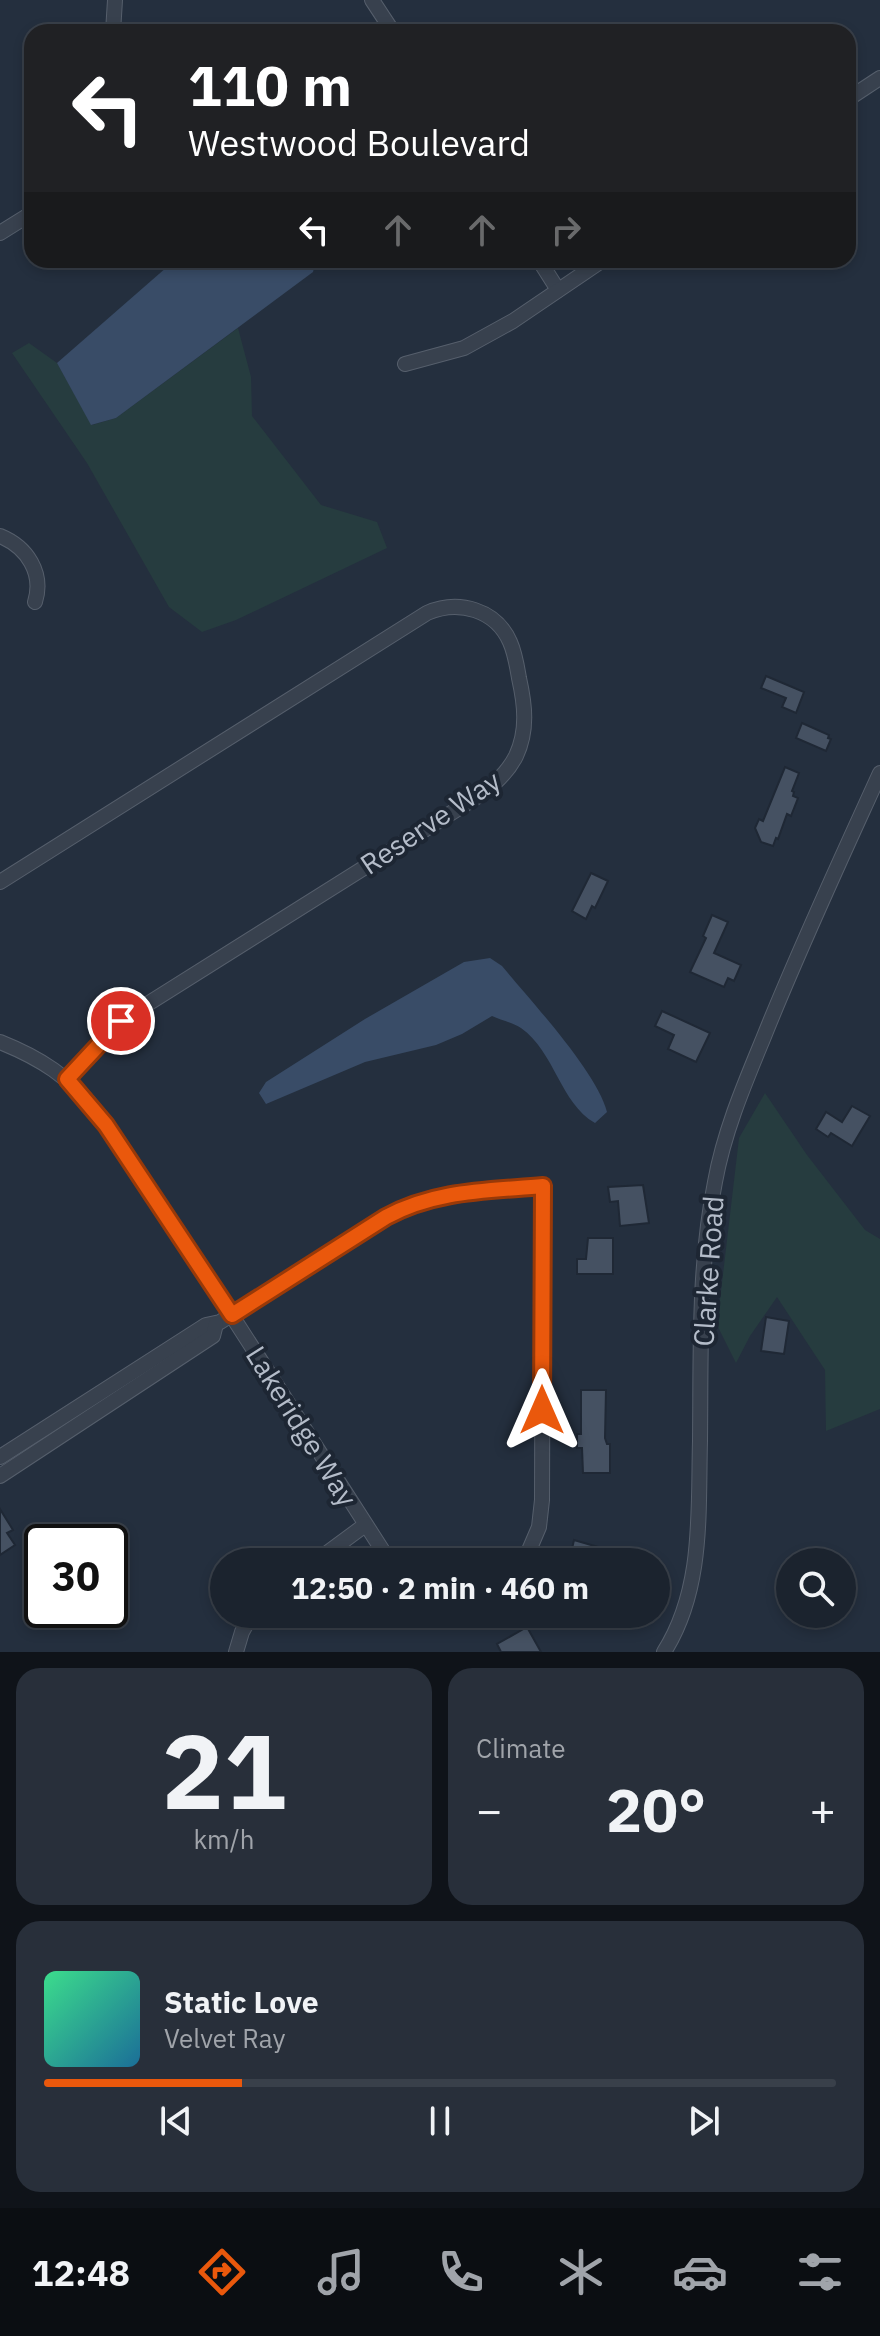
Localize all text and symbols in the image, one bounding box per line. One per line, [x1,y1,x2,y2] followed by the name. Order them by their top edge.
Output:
[188,49,352,121] text: 110 m
[56,56,160,160] icon: left
[188,119,530,166] text: Westwood Boulevard
[292,208,336,252] icon: left
[376,208,420,252] icon: ahead
[460,208,504,252] icon: ahead
[544,208,588,252] icon: right
[353,762,507,882] street label: Reserve Way
[87,987,155,1055] pin
[99,999,143,1043] icon: arrive
[684,1194,732,1348] street label: Clarke Road
[238,1339,366,1513] street label: Lakeridge Way
[500,1368,584,1452] position arrow
[24,1524,128,1628] speed limit sign: 30
[776,1548,856,1628] map controls
[776,1548,856,1628] button: search
[291,1568,589,1607] text: 12:50 · 2 min · 460 m
[162,1702,286,1838] text: 21
[476,1731,566,1765] text: Climate
[606,1770,706,1849] text: 20°
[476,1781,502,1838] text: −
[810,1781,836,1838] text: +
[193,1822,255,1856] text: km/h
[164,1982,319,2021] text: Static Love
[164,2021,285,2055] text: Velvet Ray
[154,2099,198,2143] icon: previous
[418,2099,462,2143] icon: pause
[682,2099,726,2143] icon: next
[194,2244,250,2300] icon: directions
[313,2244,369,2300] icon: music
[433,2244,489,2300] icon: phone
[553,2244,609,2300] icon: climate
[672,2244,728,2300] icon: car
[792,2244,848,2300] icon: filters
[32,2249,130,2296] text: 12:48

